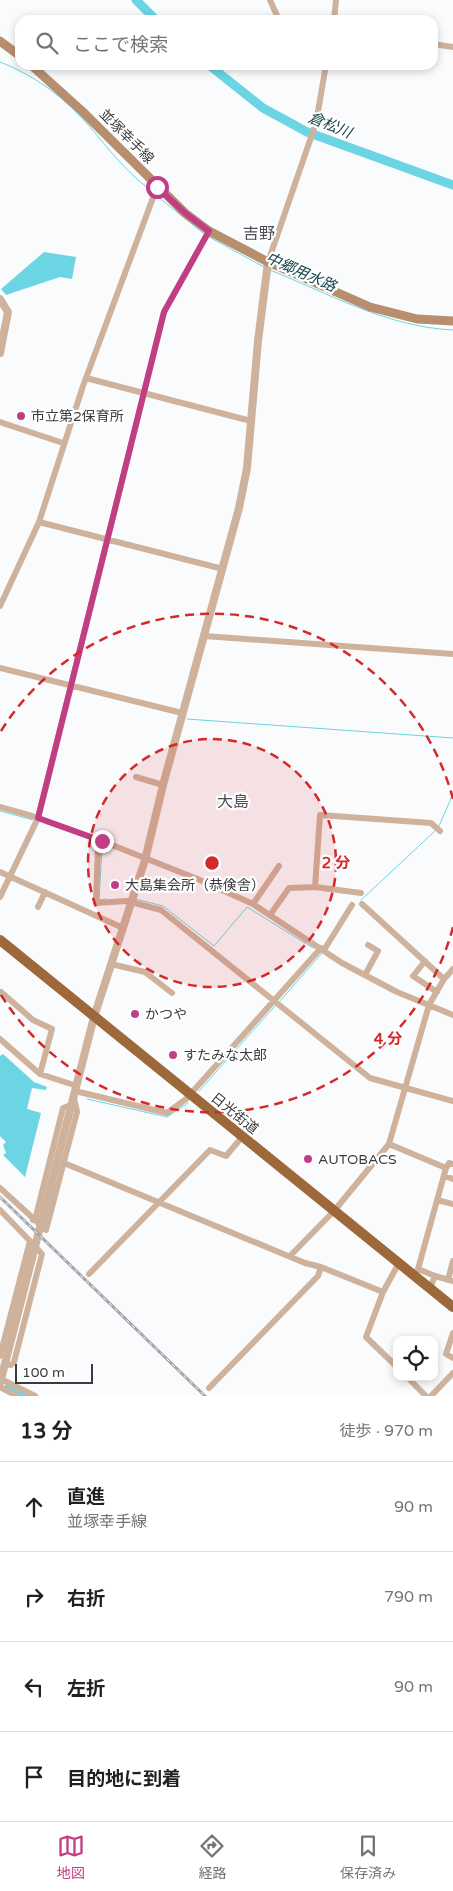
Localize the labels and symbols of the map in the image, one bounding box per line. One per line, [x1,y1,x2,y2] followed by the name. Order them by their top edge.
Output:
[96,106,157,167] street label: 並塚幸手線
[306,108,356,143] water label: 倉松川
[146,176,169,199] route start
[243,224,275,244] district label: 吉野
[263,249,341,296] water label: 中郷用水路
[31,408,124,425] place label: 市立第2保育所
[15,410,27,422] marker: 市立第2保育所
[217,792,249,812] district label: 大島
[91,830,114,853] route end
[203,854,221,872] centre of rings
[322,854,350,872] text: 2 分
[125,877,265,894] place label: 大島集会所（恭倹舎）
[109,879,121,891] marker: 大島集会所（恭倹舎）
[145,1006,187,1023] place label: かつや
[129,1008,141,1020] marker: かつや
[374,1030,402,1048] text: 4 分
[183,1047,267,1064] place label: すたみな太郎
[167,1049,179,1061] marker: すたみな太郎
[208,1089,262,1138] street label: 日光街道
[318,1151,397,1168] place label: AUTOBACS
[302,1153,314,1165] marker: AUTOBACS
[15,1361,92,1384] scale bar

